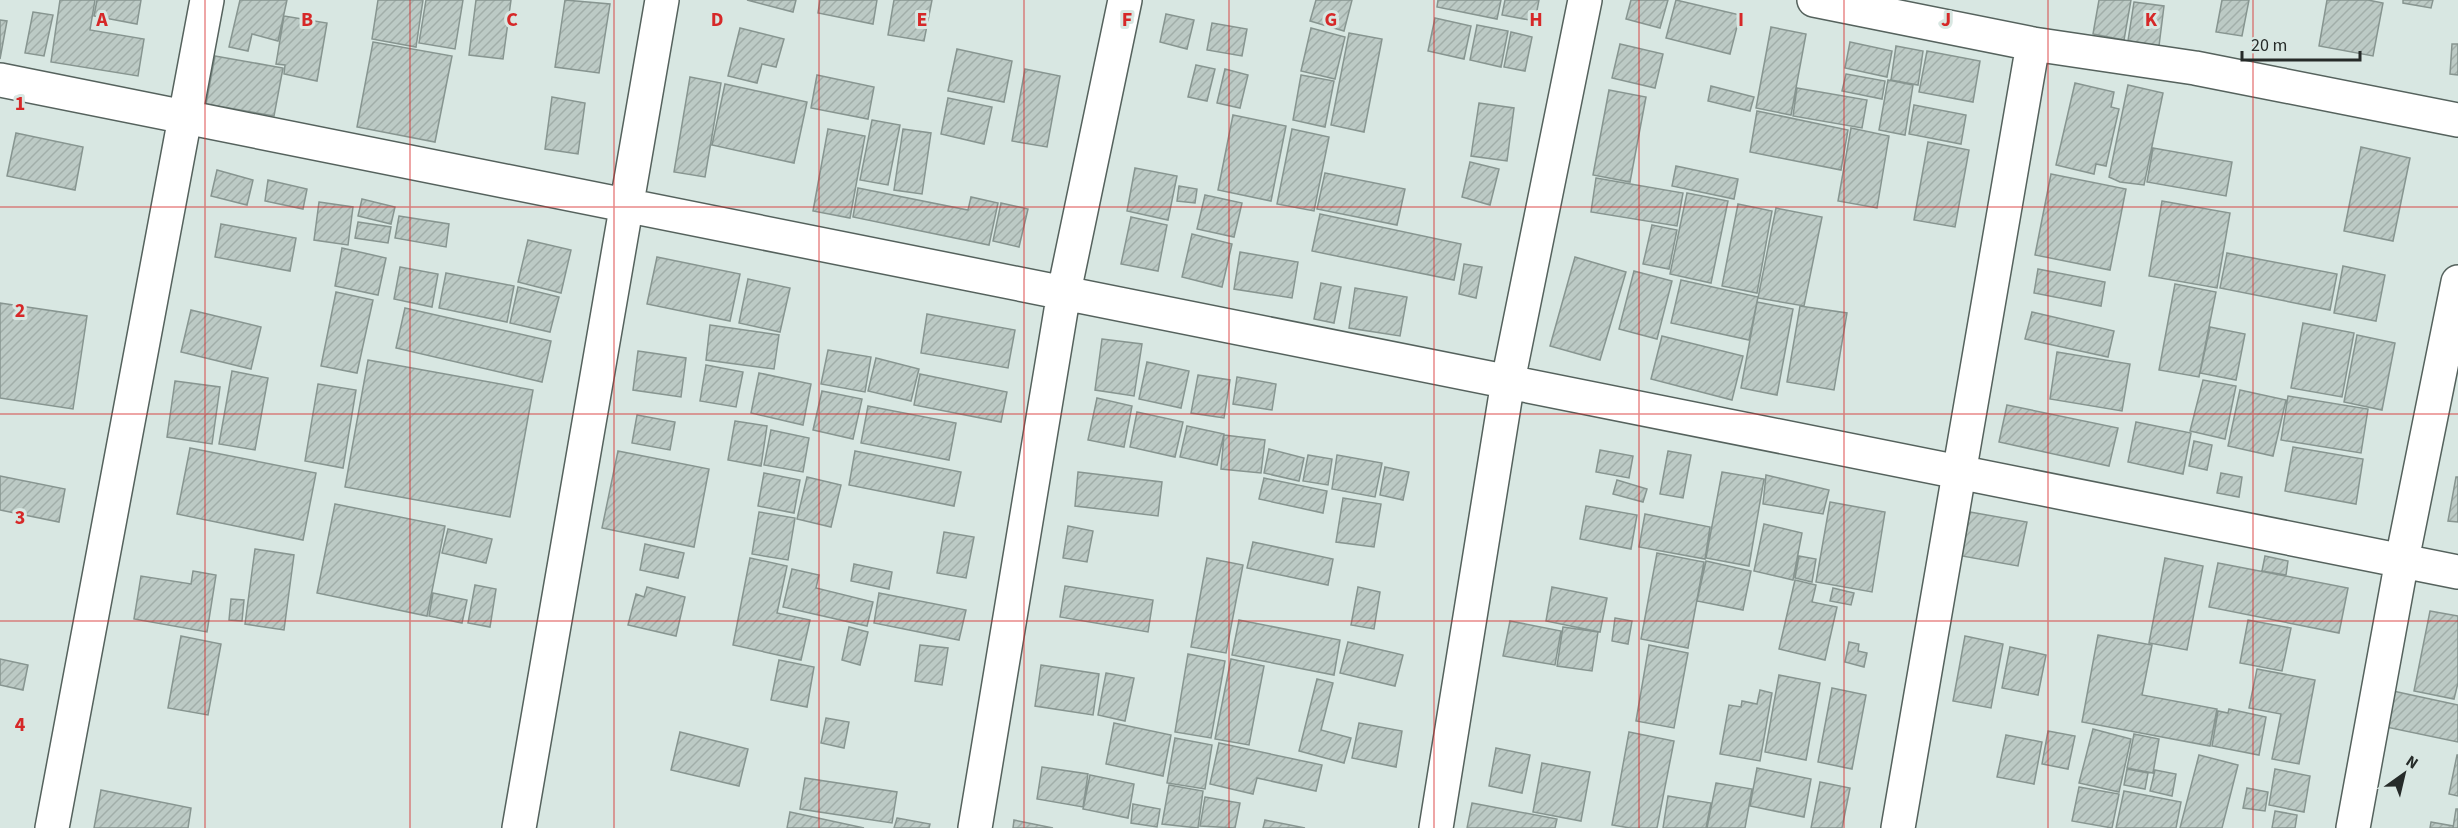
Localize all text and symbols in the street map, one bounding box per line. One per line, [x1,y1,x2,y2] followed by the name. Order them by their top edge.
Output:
[95,6,108,34] text: A
[301,6,313,34] text: B
[506,6,518,34] text: C
[711,6,723,34] text: D
[917,6,927,34] text: E
[1122,6,1132,34] text: F
[1325,6,1337,34] text: G
[1529,6,1543,34] text: H
[1738,6,1744,34] text: I
[1941,6,1951,34] text: J
[2145,6,2158,34] text: K
[2242,24,2360,62] scale bar
[2251,33,2287,58] text: 20 m
[15,90,25,118] text: 1
[15,297,25,325] text: 2
[15,504,25,532] text: 3
[15,711,26,739] text: 4
[2374,744,2434,804] north arrow
[2401,750,2422,774] text: N

